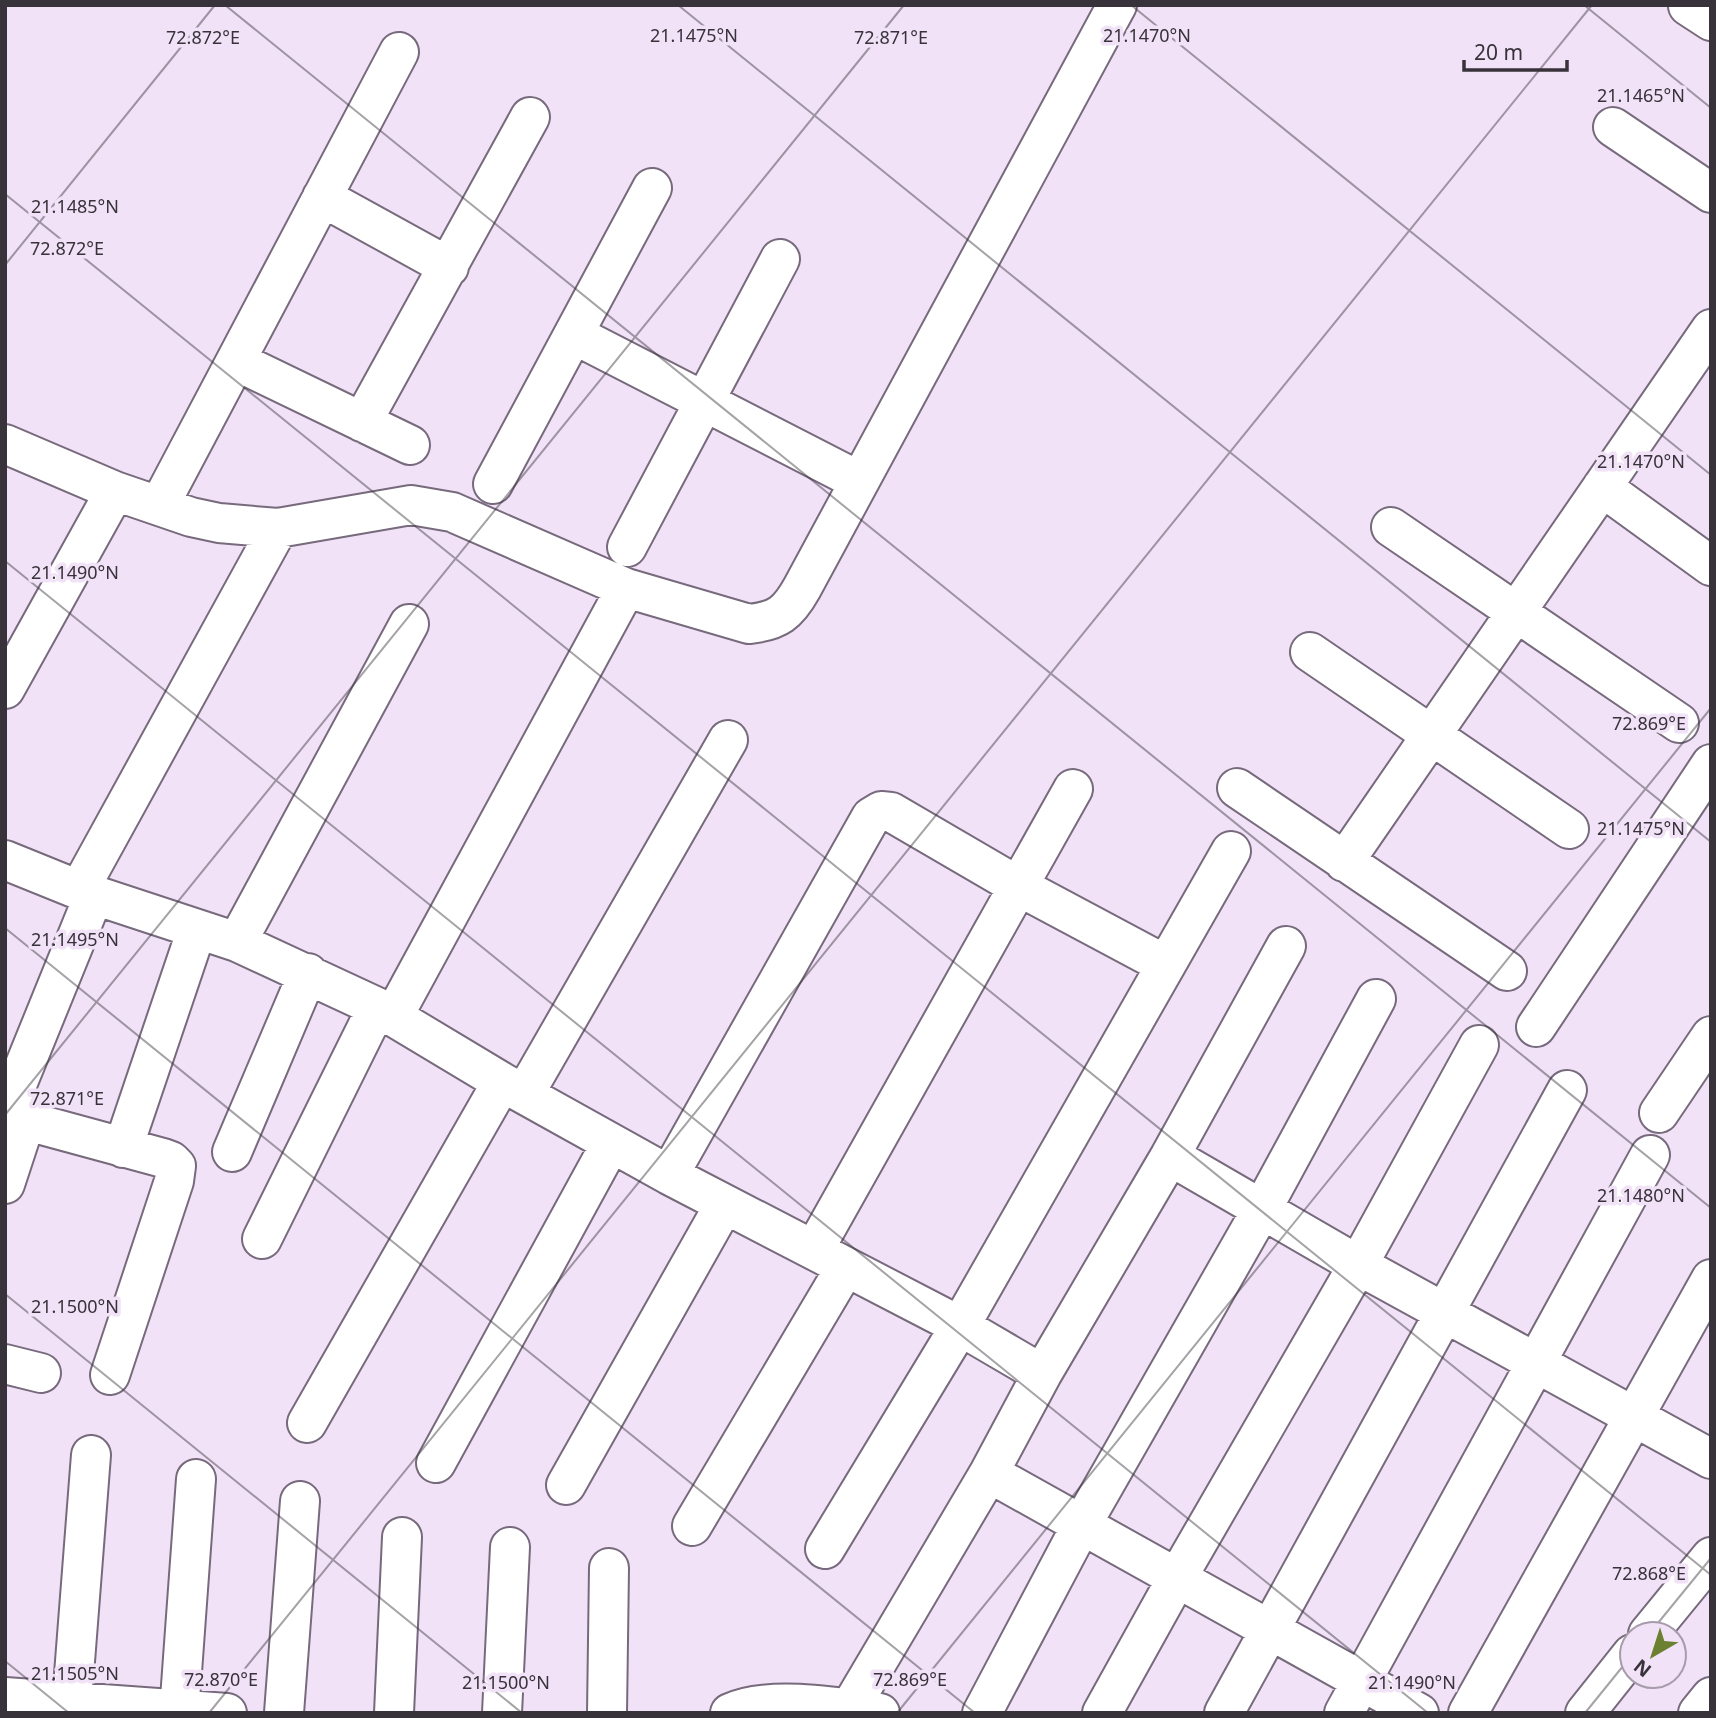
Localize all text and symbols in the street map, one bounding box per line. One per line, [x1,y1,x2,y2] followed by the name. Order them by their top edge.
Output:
[650,23,738,47] text: 21.1475°N
[1103,23,1191,47] text: 21.1470°N
[166,25,240,49] text: 72.872°E
[854,25,928,49] text: 72.871°E
[1464,28,1567,72] scale bar
[1474,38,1523,66] text: 20 m
[1597,83,1685,107] text: 21.1465°N
[31,194,119,218] text: 21.1485°N
[30,236,104,260] text: 72.872°E
[1597,449,1685,473] text: 21.1470°N
[31,560,119,584] text: 21.1490°N
[1612,711,1686,735] text: 72.869°E
[1597,816,1685,840] text: 21.1475°N
[31,927,119,951] text: 21.1495°N
[30,1086,104,1110] text: 72.871°E
[1597,1183,1685,1207] text: 21.1480°N
[31,1294,119,1318] text: 21.1500°N
[1612,1561,1686,1585] text: 72.868°E
[1618,1620,1688,1690] north arrow
[1628,1653,1656,1683] text: N
[31,1661,119,1685] text: 21.1505°N
[184,1667,258,1691] text: 72.870°E
[873,1667,947,1691] text: 72.869°E
[462,1670,550,1694] text: 21.1500°N
[1368,1670,1456,1694] text: 21.1490°N

